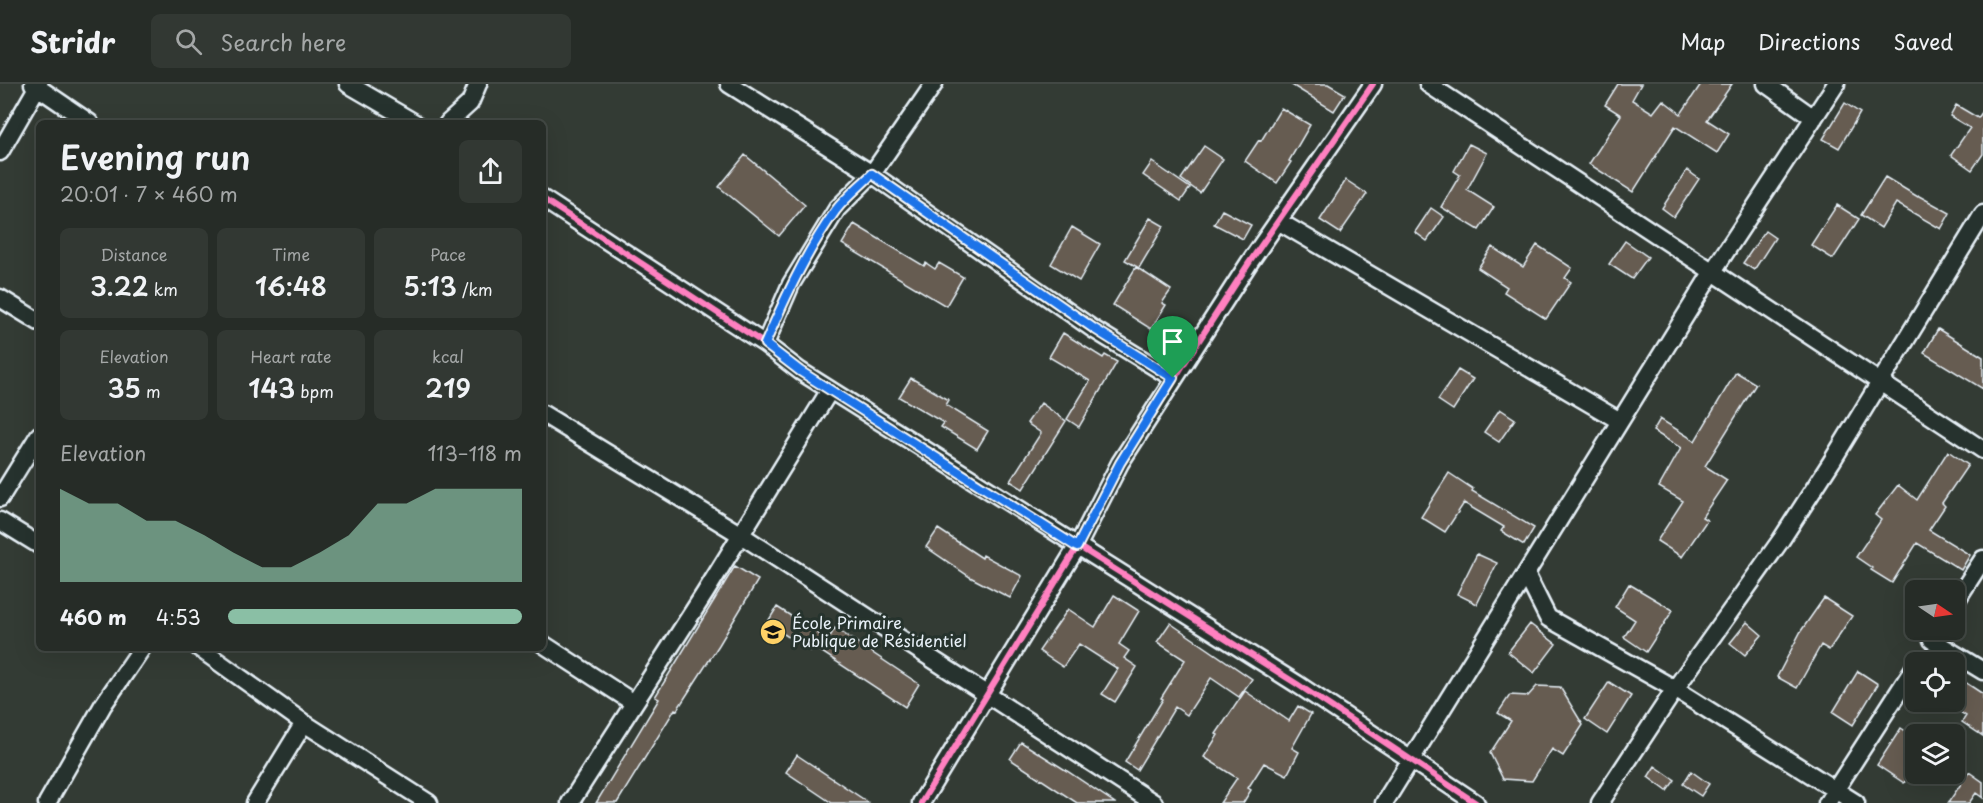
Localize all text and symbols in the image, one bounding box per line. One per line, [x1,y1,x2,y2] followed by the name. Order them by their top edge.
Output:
[151,14,571,68] search box
[30,20,115,63] text: Stridr
[172,25,205,58] icon: search
[220,25,346,58] text: Search here
[1680,25,1725,57] text: Map
[1758,25,1860,57] text: Directions
[1893,25,1953,57] text: Saved
[60,131,251,181] text: Evening run
[459,140,522,203] button: share
[60,179,238,209] text: 20:01 · 7 × 460 m
[100,242,168,266] text: Distance
[272,242,310,266] text: Time
[430,242,466,266] text: Pace
[90,266,149,305] text: 3.22
[255,266,327,305] text: 16:48
[403,266,457,305] text: 5:13
[149,277,178,301] text: km
[457,277,493,301] text: /km
[1147,316,1198,378] pin
[1156,325,1189,358] icon: arrive
[99,344,169,368] text: Elevation
[251,344,331,368] text: Heart rate
[432,344,464,368] text: kcal
[107,368,141,407] text: 35
[248,368,295,407] text: 143
[425,368,471,407] text: 219
[141,379,161,403] text: m
[295,379,334,403] text: bpm
[60,438,146,468] text: Elevation
[427,438,522,468] text: 113–118 m
[1905,580,1965,640] north arrow
[1905,580,1965,784] map controls
[60,602,127,632] text: 460 m
[156,602,201,632] text: 4:53
[792,610,967,652] place label: École Primaire Publique de Résidentiel
[758,617,788,647] school or university icon: École Primaire Publique de Résidentiel
[1905,652,1965,712] button: locate
[1905,724,1965,784] button: layers

